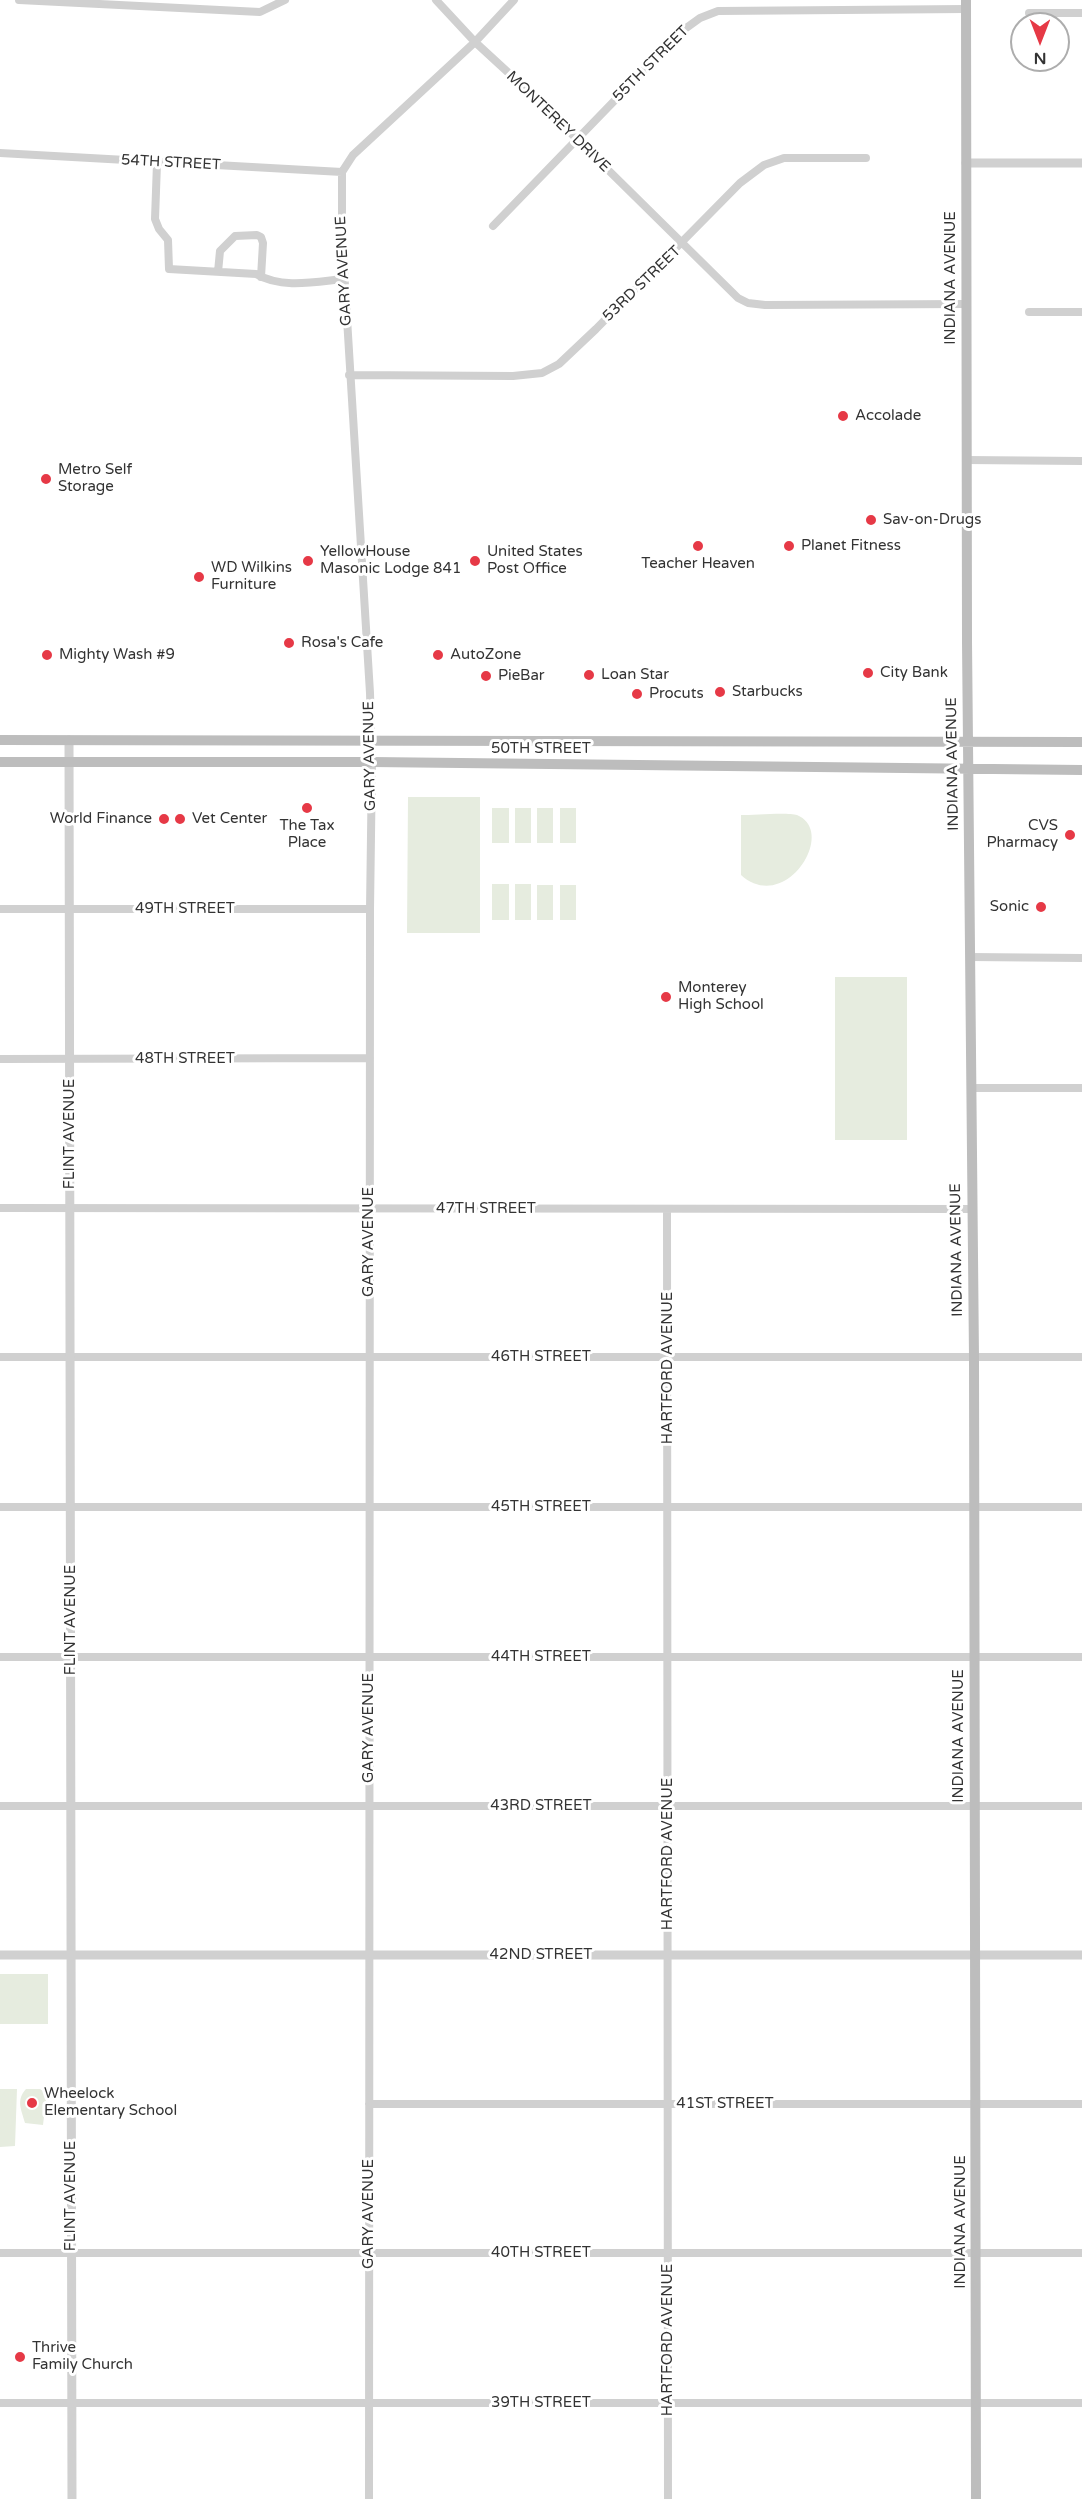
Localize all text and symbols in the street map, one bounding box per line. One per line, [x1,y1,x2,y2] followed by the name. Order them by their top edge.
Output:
[1010,12,1070,72] north arrow
[609,22,693,106] street label: 55TH STREET
[1034,48,1046,68] text: N
[502,68,614,176] street label: MONTEREY DRIVE
[121,151,221,175] street label: 54TH STREET
[942,211,960,345] street label: INDIANA AVENUE
[332,216,356,326] street label: GARY AVENUE
[599,242,685,326] street label: 53RD STREET
[855,407,921,425] place label: Accolade
[836,409,850,423] marker: Accolade
[58,461,132,496] place label: Metro Self Storage
[39,472,53,486] marker: Metro Self Storage
[883,511,982,529] place label: Sav-on-Drugs
[864,513,878,527] marker: Sav-on-Drugs
[801,537,901,555] place label: Planet Fitness
[691,539,705,553] marker: Teacher Heaven
[782,539,796,553] marker: Planet Fitness
[320,543,461,578] place label: YellowHouse Masonic Lodge 841
[487,543,583,578] place label: United States Post Office
[301,554,315,568] marker: YellowHouse Masonic Lodge 841
[468,554,482,568] marker: United States Post Office
[641,555,755,573] place label: Teacher Heaven
[211,559,292,594] place label: WD Wilkins Furniture
[192,570,206,584] marker: WD Wilkins Furniture
[301,634,383,652] place label: Rosa's Cafe
[282,636,296,650] marker: Rosa's Cafe
[59,646,175,664] place label: Mighty Wash #9
[450,646,521,664] place label: AutoZone
[40,648,54,662] marker: Mighty Wash #9
[431,648,445,662] marker: AutoZone
[880,664,948,682] place label: City Bank
[601,666,669,684] place label: Loan Star
[861,666,875,680] marker: City Bank
[498,667,545,685] place label: PieBar
[582,668,596,682] marker: Loan Star
[479,669,493,683] marker: PieBar
[732,683,803,701] place label: Starbucks
[649,685,704,703] place label: Procuts
[713,685,727,699] marker: Starbucks
[630,687,644,701] marker: Procuts
[943,697,963,831] street label: INDIANA AVENUE
[360,701,380,811] street label: GARY AVENUE
[491,740,591,758] street label: 50TH STREET
[300,801,314,815] marker: The Tax Place
[50,810,152,828] place label: World Finance
[192,810,267,828] place label: Vet Center
[157,812,171,826] marker: World Finance
[173,812,187,826] marker: Vet Center
[279,817,335,852] place label: The Tax Place
[986,817,1058,852] place label: CVS Pharmacy
[1063,828,1077,842] marker: CVS Pharmacy
[990,898,1029,916] place label: Sonic
[135,900,235,918] street label: 49TH STREET
[1034,900,1048,914] marker: Sonic
[678,979,764,1014] place label: Monterey High School
[659,990,673,1004] marker: Monterey High School
[135,1050,235,1068] street label: 48TH STREET
[61,1079,79,1189] street label: FLINT AVENUE
[947,1183,967,1317] street label: INDIANA AVENUE
[360,1187,378,1297] street label: GARY AVENUE
[436,1200,536,1218] street label: 47TH STREET
[659,1292,677,1444] street label: HARTFORD AVENUE
[491,1348,591,1366] street label: 46TH STREET
[491,1498,591,1516] street label: 45TH STREET
[62,1565,80,1675] street label: FLINT AVENUE
[491,1648,591,1666] street label: 44TH STREET
[950,1669,968,1803] street label: INDIANA AVENUE
[360,1673,378,1783] street label: GARY AVENUE
[659,1778,677,1930] street label: HARTFORD AVENUE
[490,1797,592,1815] street label: 43RD STREET
[490,1946,592,1964] street label: 42ND STREET
[44,2085,177,2120] place label: Wheelock Elementary School
[676,2095,774,2113] street label: 41ST STREET
[25,2096,39,2110] marker: Wheelock Elementary School
[62,2141,80,2251] street label: FLINT AVENUE
[952,2155,970,2289] street label: INDIANA AVENUE
[360,2159,378,2269] street label: GARY AVENUE
[491,2244,591,2262] street label: 40TH STREET
[659,2264,677,2416] street label: HARTFORD AVENUE
[32,2339,133,2374] place label: Thrive Family Church
[13,2350,27,2364] marker: Thrive Family Church
[491,2394,591,2412] street label: 39TH STREET

